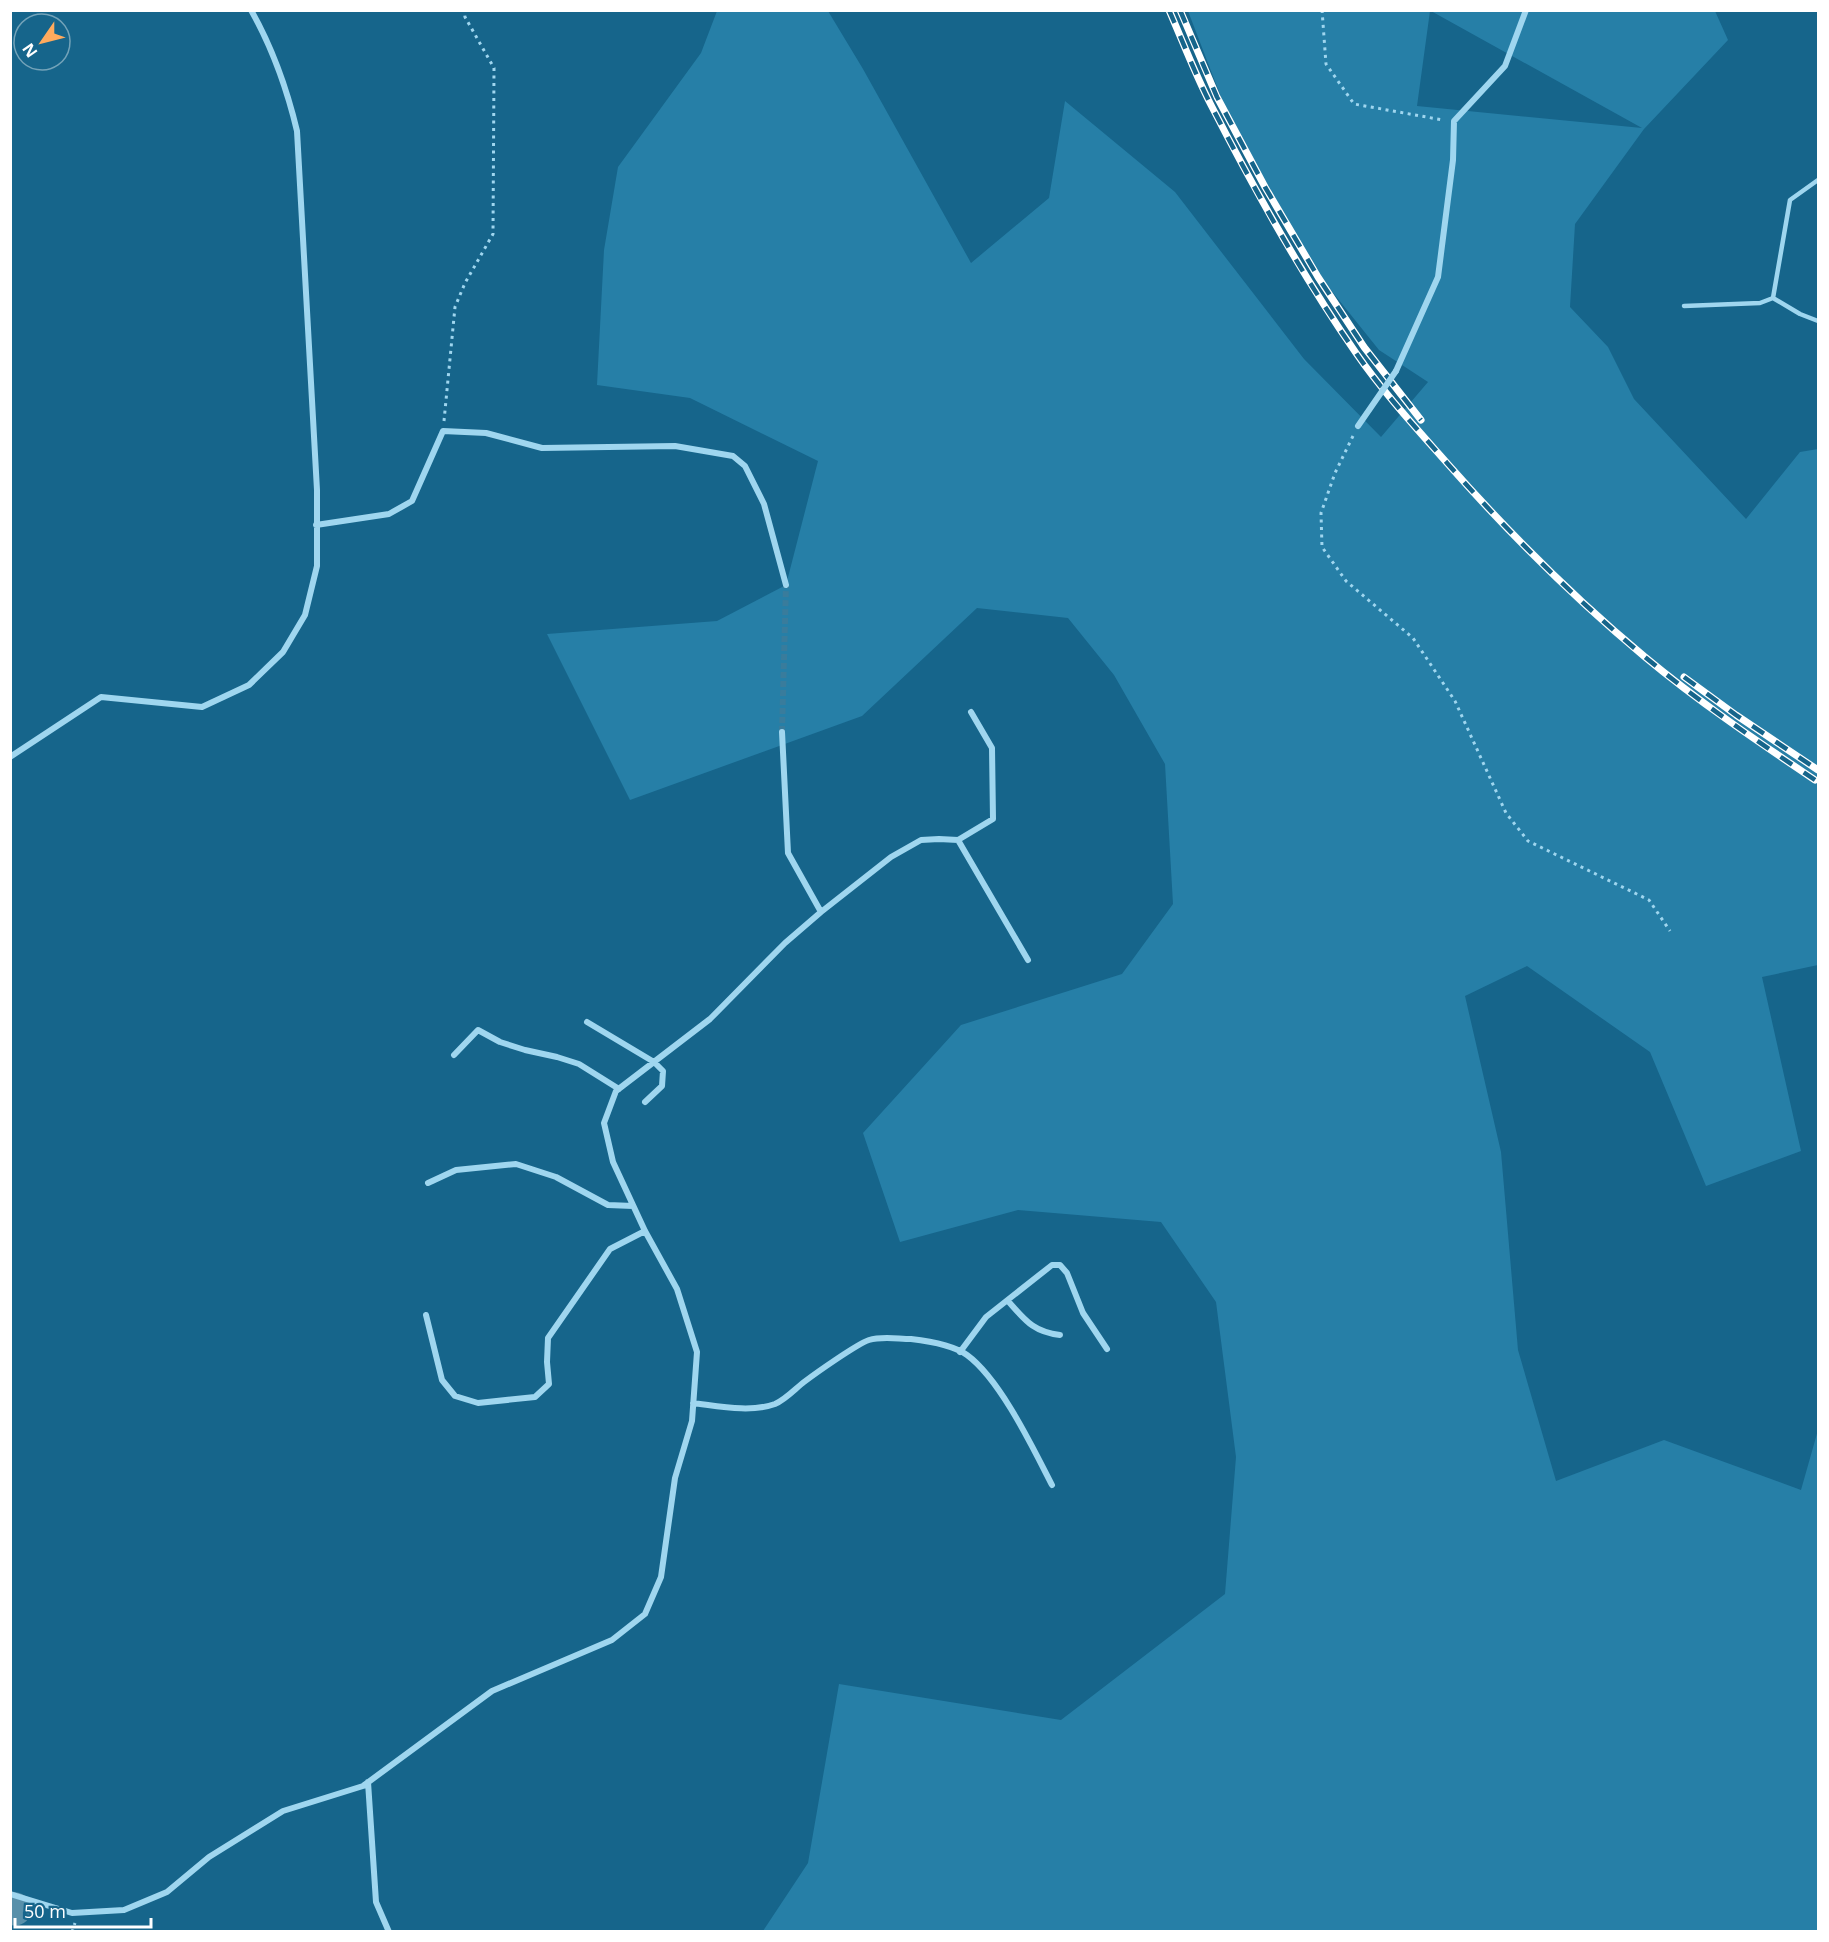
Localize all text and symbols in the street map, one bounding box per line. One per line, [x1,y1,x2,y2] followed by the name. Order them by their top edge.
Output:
[12,12,72,72] north arrow
[17,39,42,62] text: N
[15,1891,152,1929] scale bar
[24,1899,66,1923] text: 50 m

